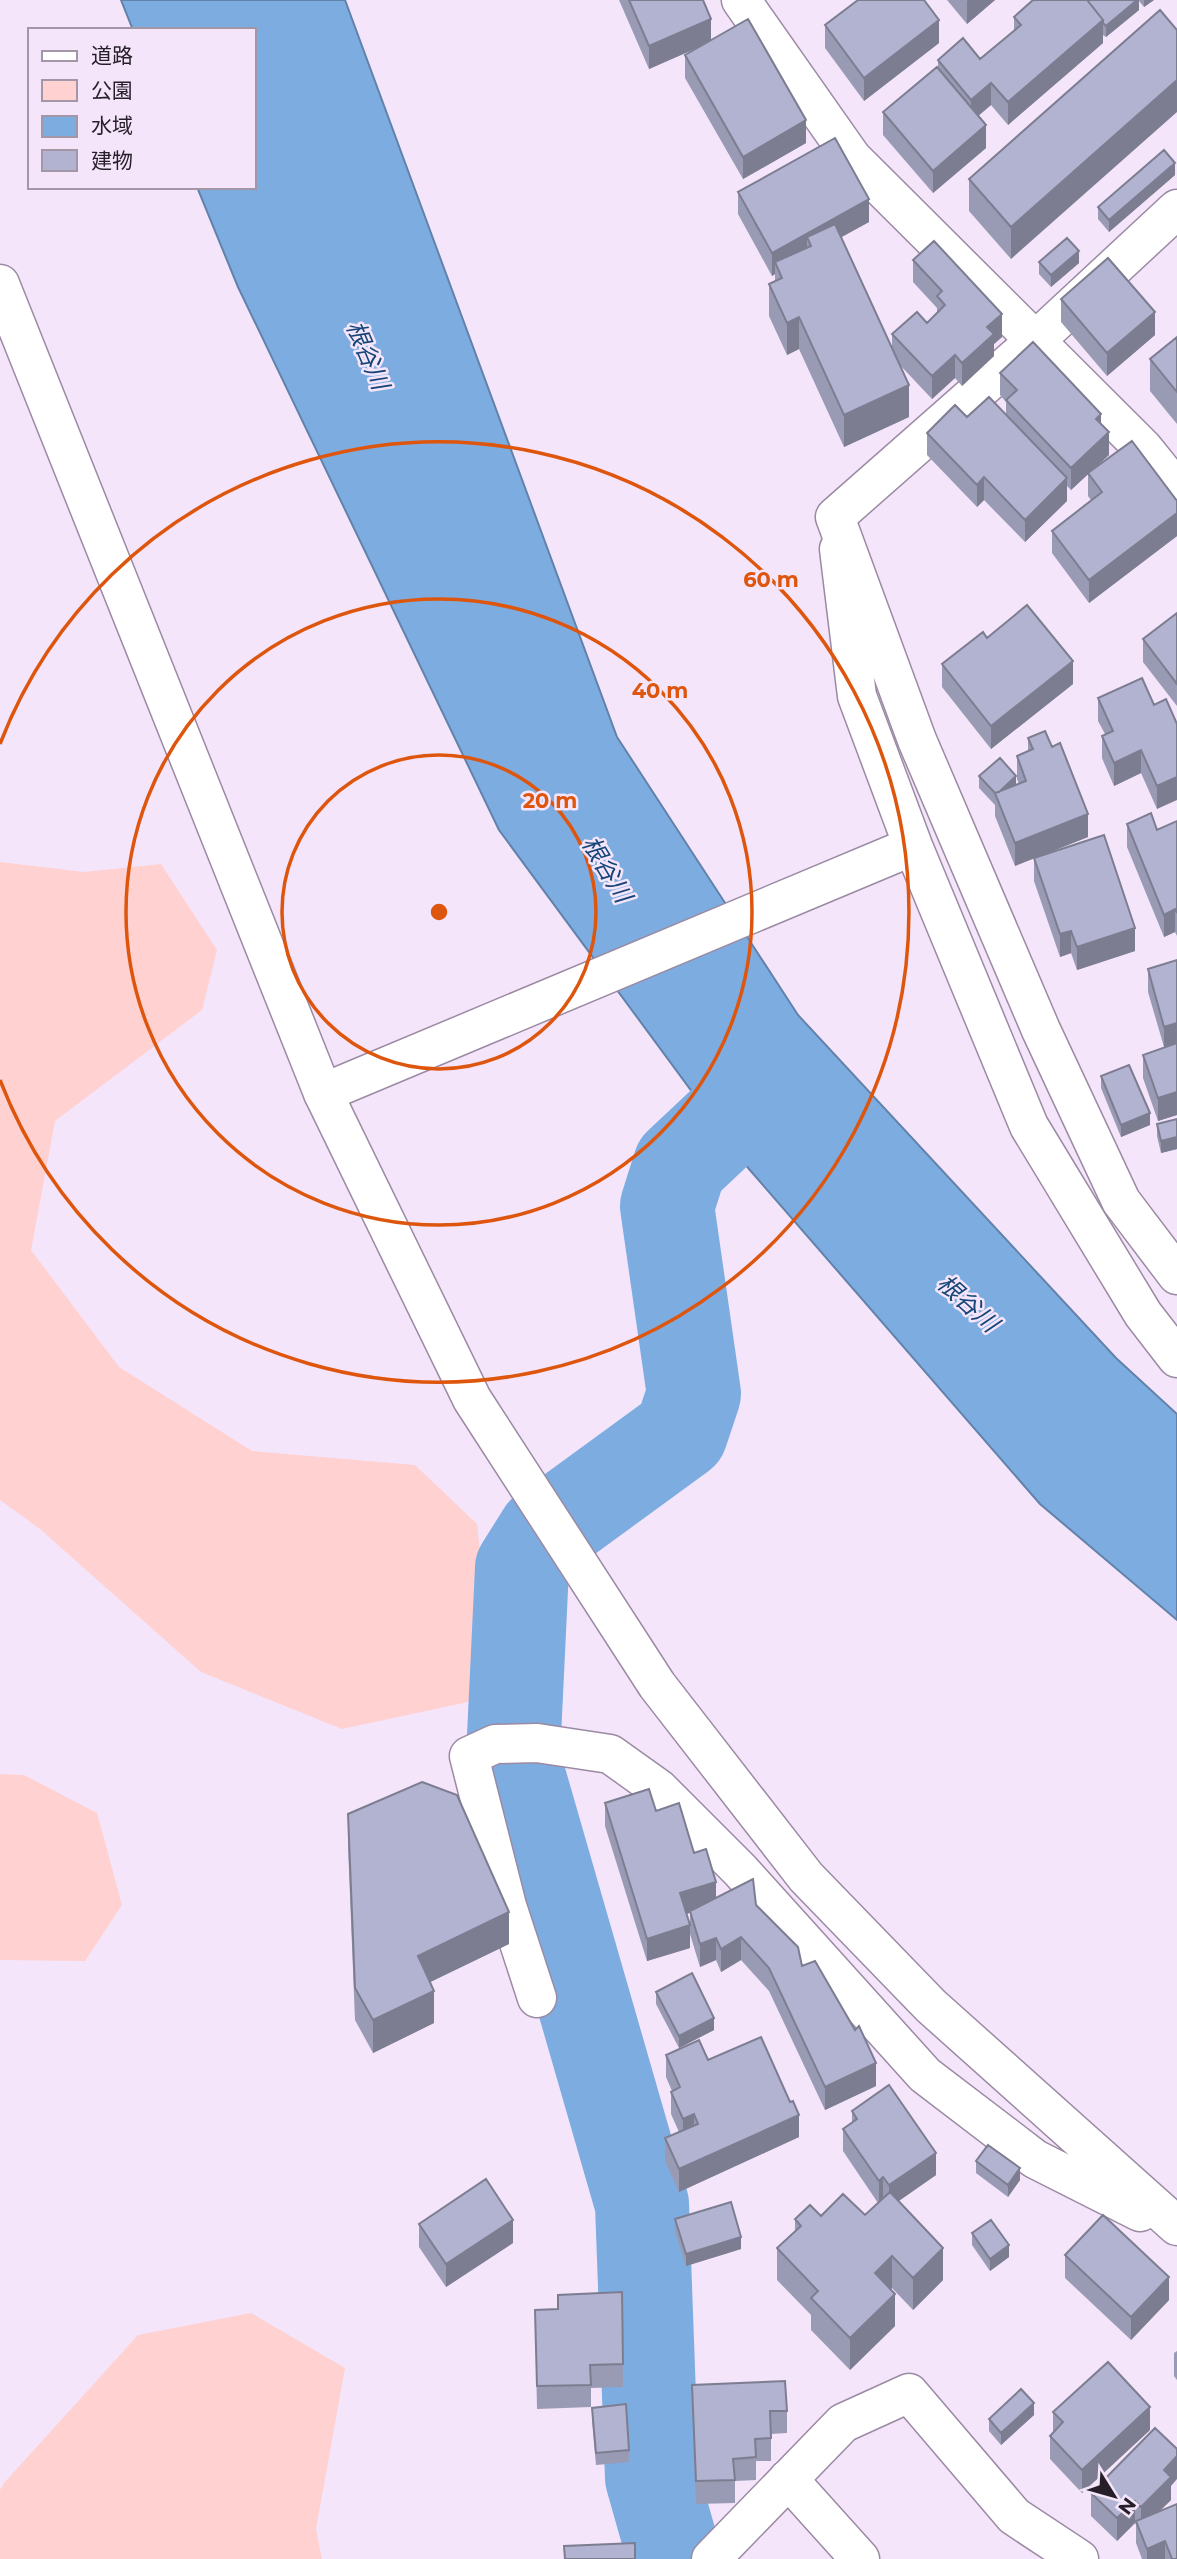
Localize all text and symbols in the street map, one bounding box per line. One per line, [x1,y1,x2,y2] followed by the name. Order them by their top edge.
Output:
[28,28,256,189] legend
[91,43,133,68] text: 道路
[91,78,133,103] text: 公園
[91,113,133,138] text: 水域
[91,148,133,173] text: 建物
[341,316,397,397] water label: 根谷川
[743,567,799,592] text: 60 m
[632,678,688,703] text: 40 m
[523,788,577,813] text: 20 m
[576,831,640,910] water label: 根谷川
[427,900,451,924] centre of rings
[932,1268,1007,1340] water label: 根谷川
[1079,2461,1149,2531] north arrow
[1113,2493,1141,2519] text: N

